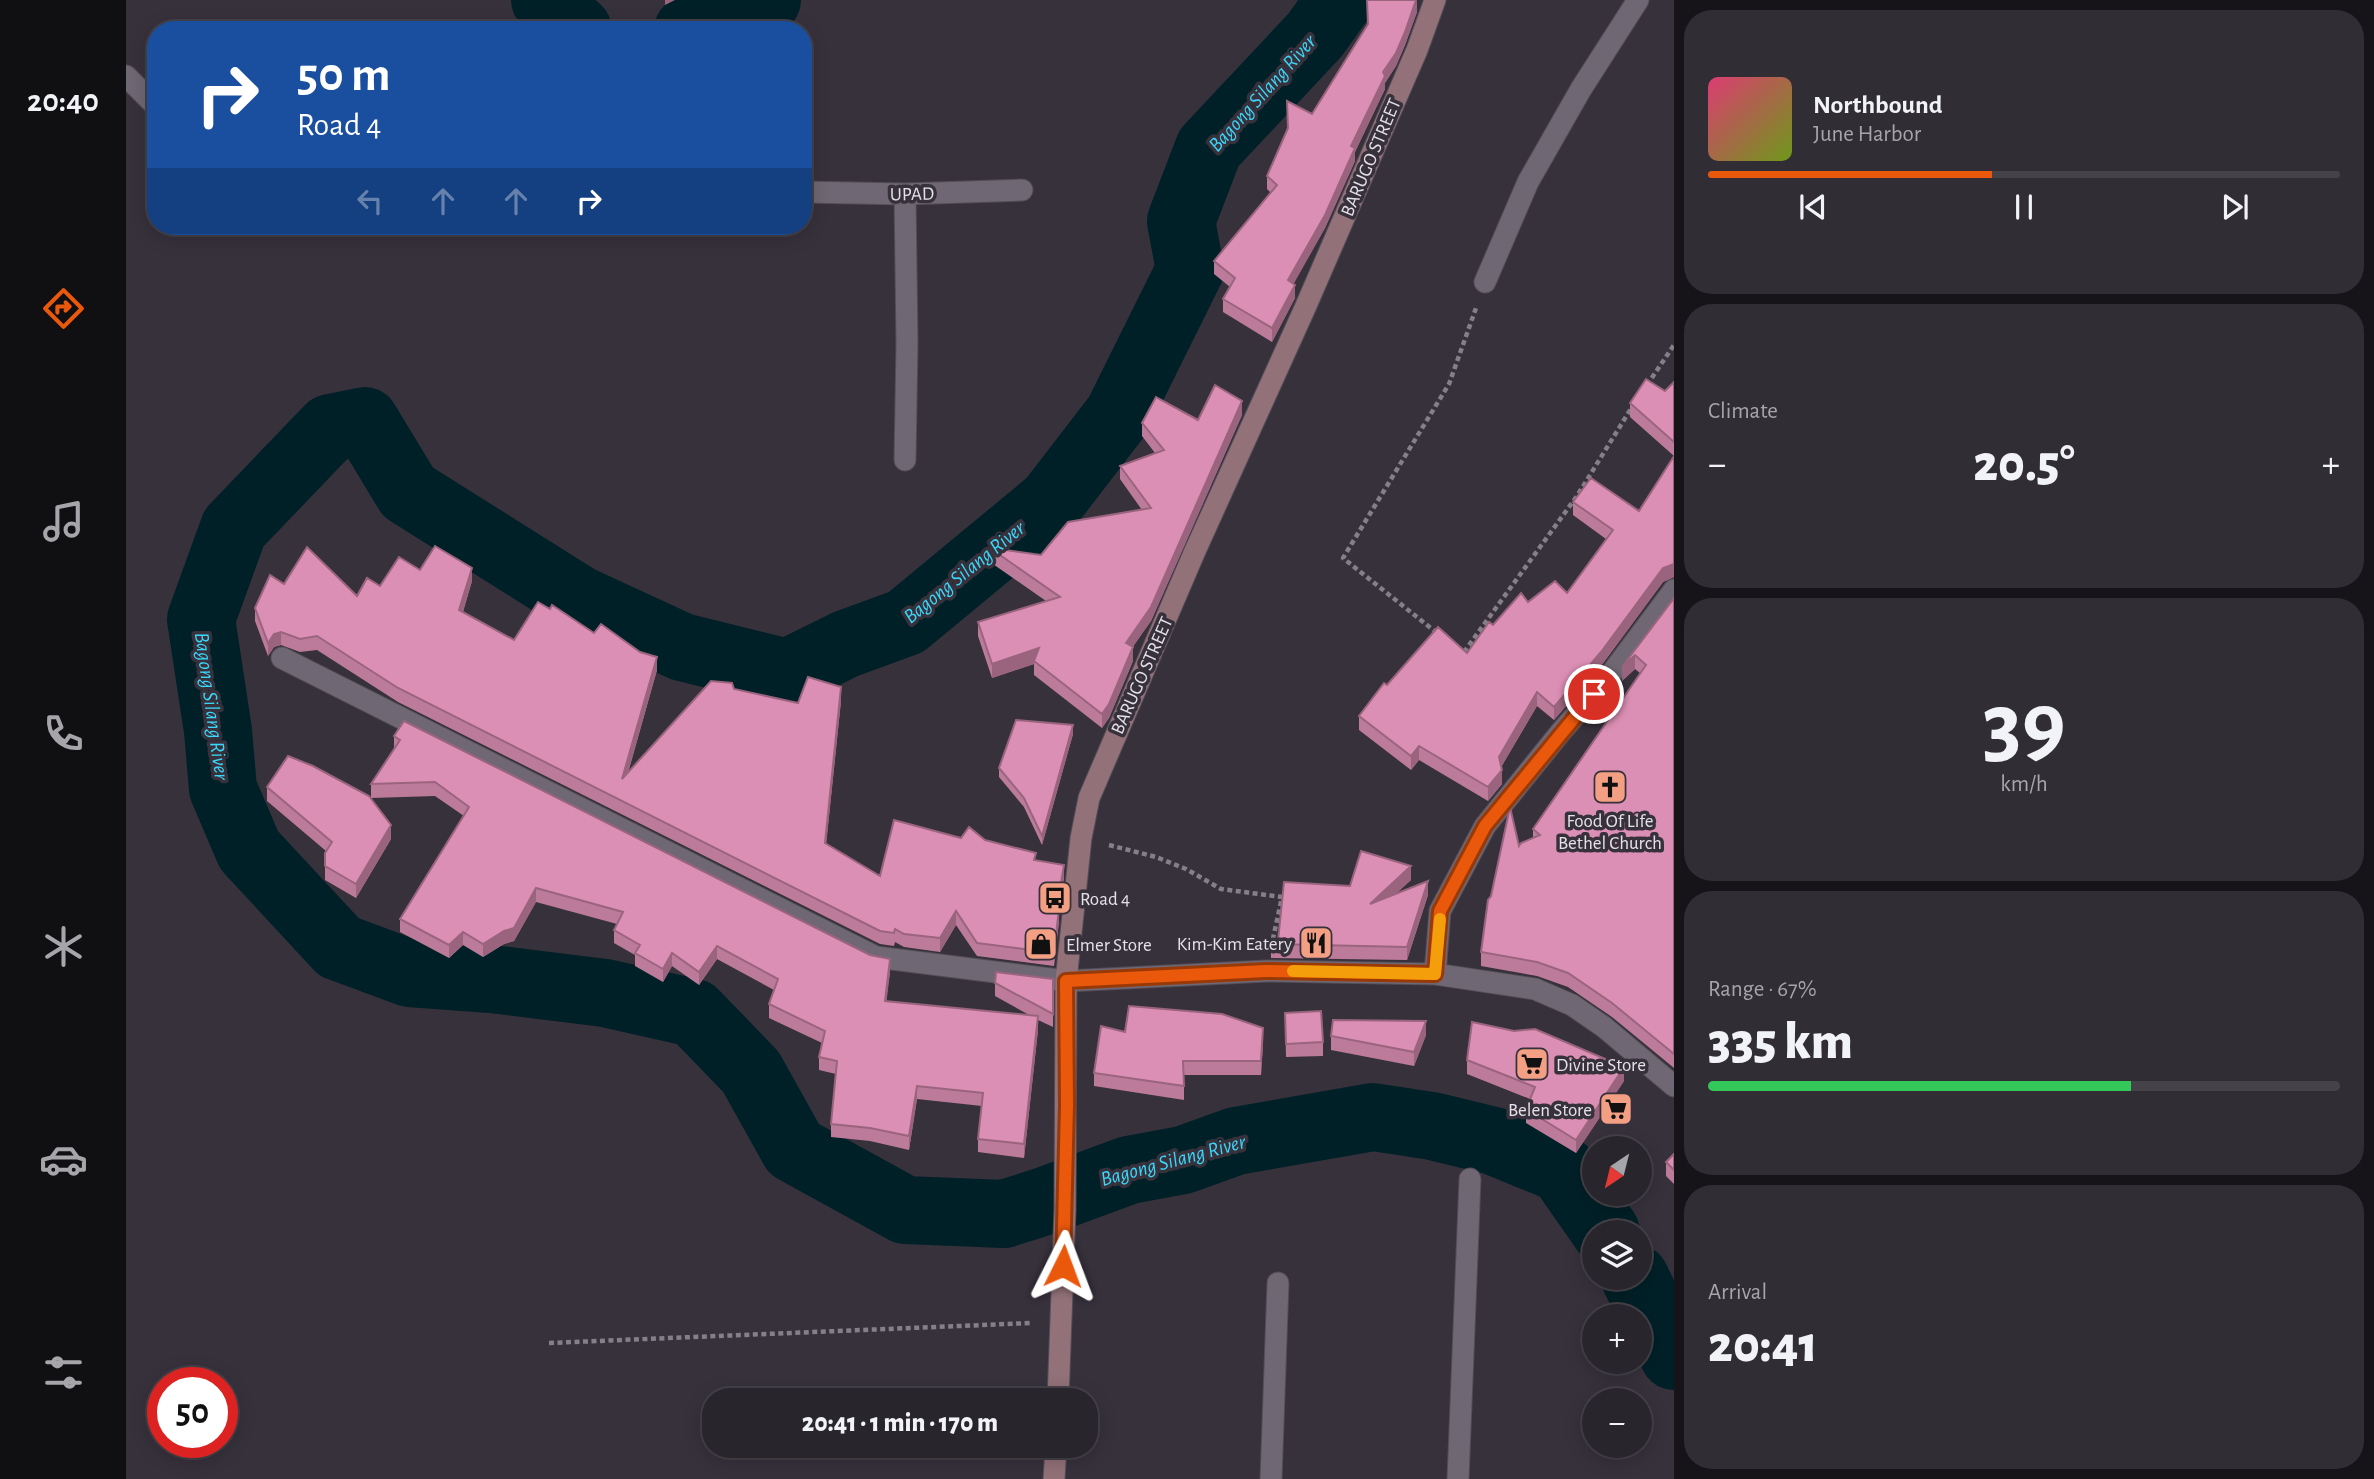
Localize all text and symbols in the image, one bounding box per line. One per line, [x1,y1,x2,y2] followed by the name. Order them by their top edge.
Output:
[1205,30,1321,156] water label: Bagong Silang River
[182,49,273,140] icon: right
[297,51,391,100] text: 50 m
[27,85,99,117] text: 20:40
[1813,92,1942,118] text: Northbound
[1338,96,1405,219] street label: BARUGO STREET
[297,109,381,141] text: Road 4
[1813,123,1921,146] text: June Harbor
[351,182,389,220] icon: left
[424,182,462,220] icon: ahead
[497,182,535,220] icon: ahead
[570,182,608,220] icon: right
[890,185,934,204] street label: UPAD
[1794,188,1832,226] icon: previous
[2005,188,2043,226] icon: pause
[2216,188,2254,226] icon: next
[39,284,88,333] icon: directions
[1708,400,1778,423] text: Climate
[1973,438,2075,490] text: 20.5°
[1708,446,1726,484] text: −
[2322,446,2340,484] text: +
[39,497,88,546] icon: music
[900,517,1030,627] water label: Bagong Silang River
[1108,614,1177,737] street label: BARUGO STREET
[191,631,232,783] water label: Bagong Silang River
[1564,664,1624,724] pin
[1575,675,1613,713] icon: arrive
[1982,680,2066,771] text: 39
[39,709,88,758] icon: phone
[1591,768,1629,806] church icon: Food Of Life Bethel Church
[2000,773,2048,796] text: km/h
[1558,812,1662,853] place label: Food Of Life Bethel Church
[1036,879,1074,917] bus stop icon: Road 4
[1080,890,1130,909] place label: Road 4
[39,922,88,971] icon: climate
[1297,924,1335,962] restaurant icon: Kim-Kim Eatery
[1022,925,1060,963] shop icon: Elmer Store
[1177,935,1292,954] place label: Kim-Kim Eatery
[1066,936,1152,955] place label: Elmer Store
[1708,978,1817,1001] text: Range · 67%
[1708,1016,1853,1068] text: 335 km
[1513,1045,1551,1083] supermarket icon: Divine Store
[1556,1056,1646,1075] place label: Divine Store
[1597,1090,1635,1128] supermarket icon: Belen Store
[1508,1101,1592,1120] place label: Belen Store
[1098,1131,1249,1190] water label: Bagong Silang River
[39,1135,88,1184] icon: car
[1582,1136,1652,1206] north arrow
[1582,1136,1652,1458] map controls
[1582,1220,1652,1290] button: layers
[1026,1229,1100,1303] position arrow
[1708,1281,1767,1304] text: Arrival
[1582,1304,1652,1374] button: +
[1708,1319,1818,1371] text: 20:41
[39,1348,88,1397] icon: filters
[147,1367,238,1458] speed limit sign: 50
[1582,1388,1652,1458] button: −
[802,1410,998,1436] text: 20:41 · 1 min · 170 m

